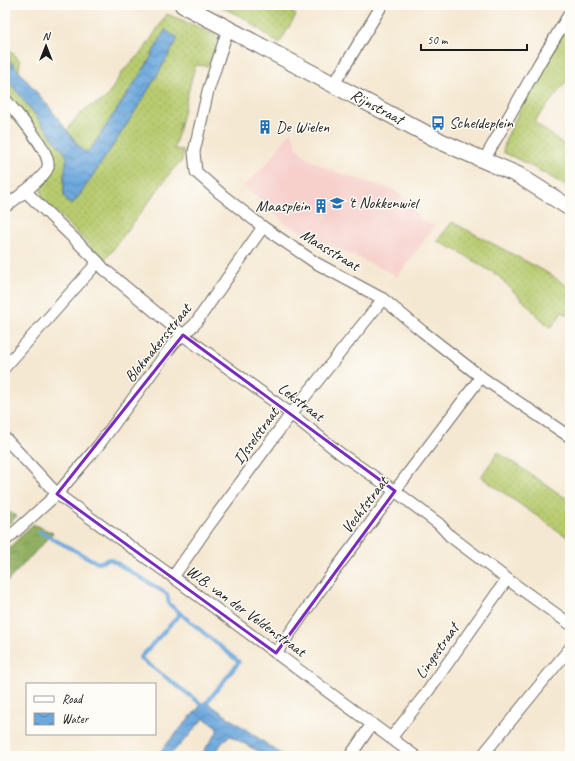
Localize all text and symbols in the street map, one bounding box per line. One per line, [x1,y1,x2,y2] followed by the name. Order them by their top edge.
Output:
[26,26,66,66] north arrow
[421,26,527,52] scale bar
[43,29,52,43] text: N
[427,32,449,48] text: 50 m
[347,85,409,130] street label: Rijnstraat
[449,113,514,133] place label: Scheldeplein
[430,115,446,131] bus stop icon: Scheldeplein
[276,117,330,137] place label: De Wielen
[257,119,273,135] building icon: De Wielen
[348,193,421,213] place label: 't Nokkenwiel
[329,195,345,211] school or university icon: 't Nokkenwiel
[255,196,311,216] place label: Maasplein
[313,198,329,214] building icon: Maasplein
[297,224,365,276] street label: Maasstraat
[120,298,197,386] street label: Blokmakersstraat
[274,378,329,427] street label: Lekstraat
[229,402,284,468] street label: IJsselstraat
[337,471,394,537] street label: Vechtstraat
[182,561,311,662] street label: W.B. van der Veldenstraat
[411,617,465,683] street label: Lingestraat
[26,683,156,735] legend
[62,691,84,707] text: Road
[62,711,90,727] text: Water

